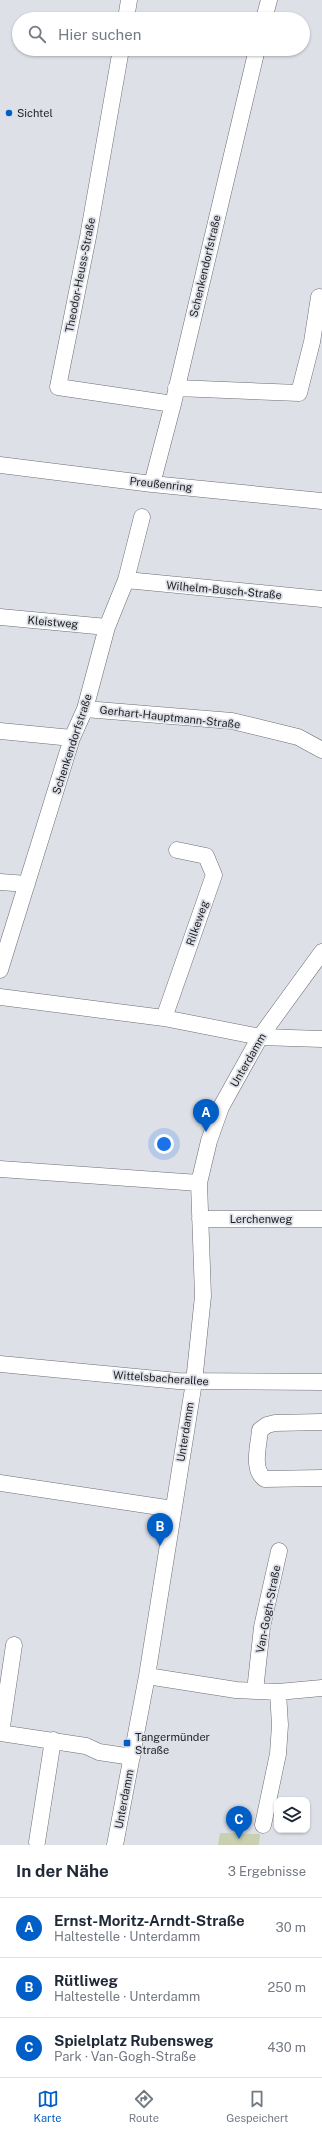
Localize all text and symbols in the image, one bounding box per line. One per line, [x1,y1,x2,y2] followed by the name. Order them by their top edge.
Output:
[12,12,310,56] search box
[26,23,48,45] icon: search
[58,26,141,43] text: Hier suchen
[17,107,53,119] place label: Sichtel
[4,108,14,118] marker: Sichtel
[187,214,223,318] street label: Schenkendorfstraße
[63,217,97,333] street label: Theodor-Heuss-Straße
[129,475,193,493] street label: Preußenring
[166,579,282,601] street label: Wilhelm-Busch-Straße
[27,614,79,630] street label: Kleistweg
[50,692,94,796] street label: Schenkendorfstraße
[99,704,241,730] street label: Gerhart-Hauptmann-Straße
[184,899,210,947] street label: Rilkeweg
[228,1031,268,1089] street label: Unterdamm
[193,1099,219,1132] pin: A
[154,1134,174,1154] your location
[230,1213,293,1225] street label: Lerchenweg
[113,1369,209,1387] street label: Wittelsbacherallee
[174,1401,196,1463] street label: Unterdamm
[147,1513,173,1546] pin: B
[254,1564,282,1654] street label: Van-Gogh-Straße
[135,1731,210,1756] place label: Tangermünder Straße
[122,1738,132,1748] marker: Tangermünder Straße
[112,1768,136,1830] street label: Unterdamm
[274,1797,310,1833] map controls
[274,1797,310,1833] button: layers
[226,1806,252,1839] pin: C
[16,1861,109,1881] text: In der Nähe
[228,1864,306,1879] text: 3 Ergebnisse
[54,1912,245,1929] text: Ernst-Moritz-Arndt-Straße
[24,1920,34,1935] text: A
[276,1920,306,1935] text: 30 m
[54,1929,200,1944] text: Haltestelle · Unterdamm
[54,1972,118,1989] text: Rütliweg
[25,1980,33,1995] text: B
[268,1980,306,1995] text: 250 m
[54,1989,200,2004] text: Haltestelle · Unterdamm
[54,2032,214,2049] text: Spielplatz Rubensweg
[24,2040,34,2055] text: C
[267,2040,306,2055] text: 430 m
[54,2049,196,2064] text: Park · Van-Gogh-Straße
[34,2088,62,2124] tab: Karte
[129,2088,159,2124] tab: Route
[226,2088,288,2124] tab: Gespeichert

